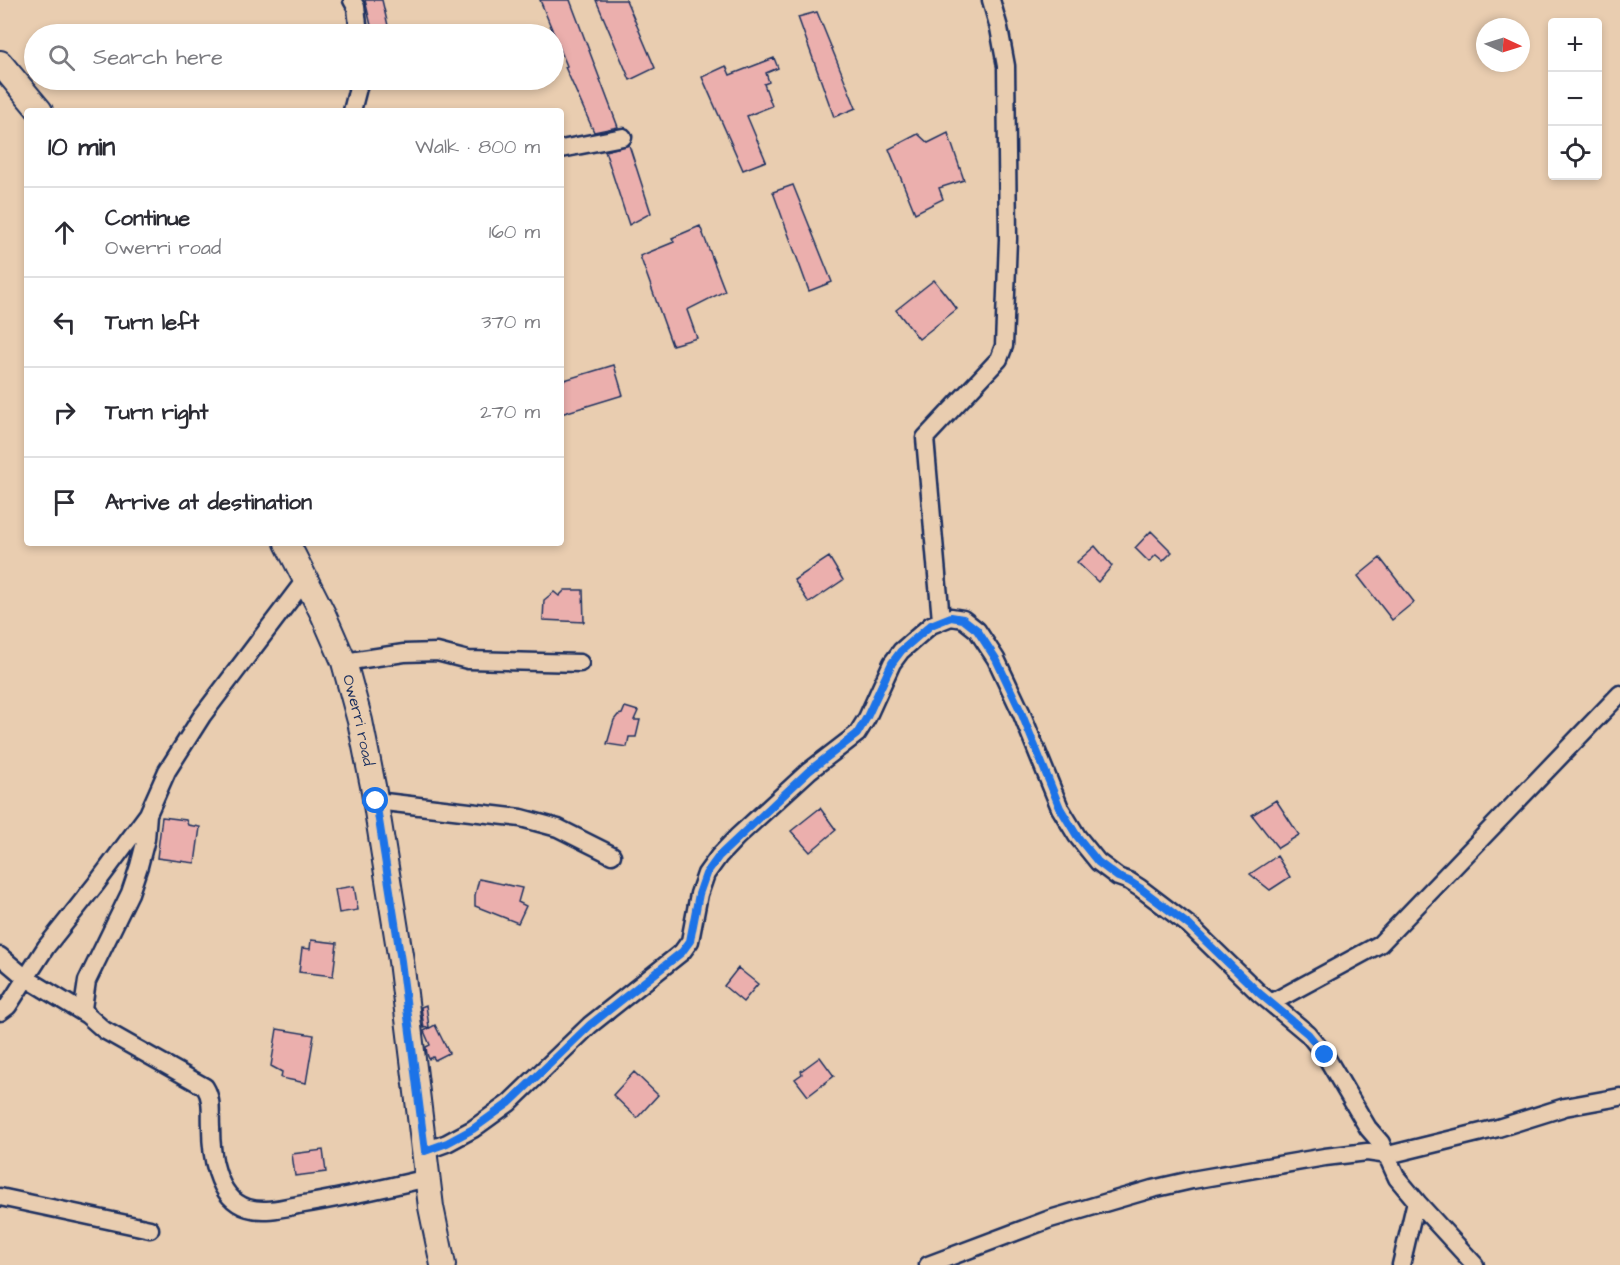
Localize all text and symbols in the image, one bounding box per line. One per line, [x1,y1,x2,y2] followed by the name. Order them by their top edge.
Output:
[1476,18,1530,72] north arrow
[1548,18,1602,180] map controls
[1548,18,1602,72] button: +
[24,24,564,90] search box
[45,41,78,74] icon: search
[93,42,223,73] text: Search here
[1548,72,1602,126] button: −
[1548,126,1602,180] button: locate
[48,129,115,165] text: 10 min
[415,133,540,161] text: Walk · 800 m
[105,203,190,234] text: Continue
[48,216,81,249] icon: ahead
[489,218,540,246] text: 160 m
[105,234,221,262] text: Owerri road
[48,306,81,339] icon: left
[105,307,199,338] text: Turn left
[481,308,540,336] text: 370 m
[48,396,81,429] icon: right
[105,397,208,428] text: Turn right
[480,398,540,426] text: 270 m
[48,486,81,519] icon: arrive
[105,487,312,518] text: Arrive at destination
[337,672,380,768] street label: Owerri road
[362,787,388,813] route start
[1311,1041,1337,1067] route end

